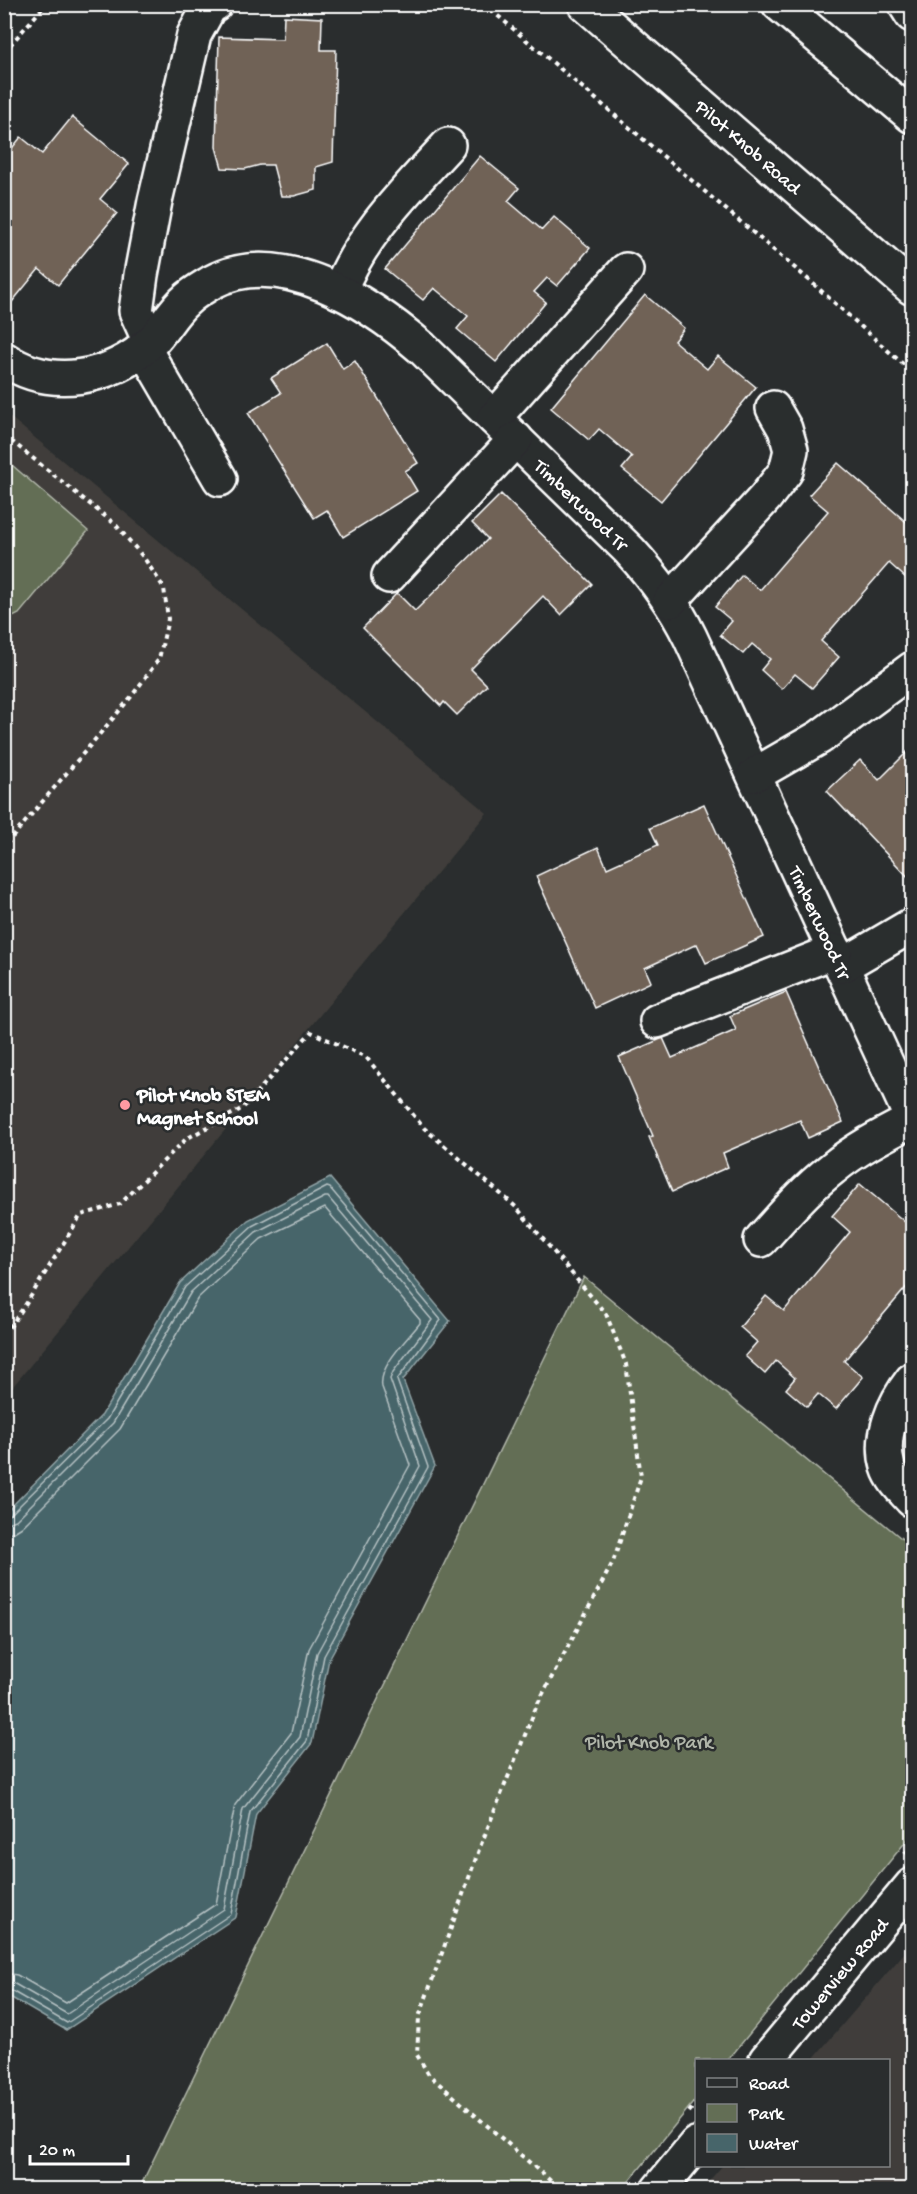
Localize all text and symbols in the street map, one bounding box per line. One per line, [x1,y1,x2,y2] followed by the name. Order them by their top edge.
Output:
[688,96,806,202] street label: Pilot Knob Road
[527,455,633,558] street label: Timberwood Tr
[781,863,855,985] street label: Timberwood Tr
[136,1086,271,1132] place label: Pilot Knob STEM Magnet School
[118,1098,132,1112] marker: Pilot Knob STEM Magnet School
[584,1733,715,1756] park label: Pilot Knob Park
[788,1913,896,2036] street label: Towerview Road
[695,2059,890,2167] legend
[749,2075,790,2096] text: Road
[748,2105,785,2126] text: Park
[30,2128,128,2166] scale bar
[749,2135,799,2156] text: Water
[39,2141,75,2162] text: 20 m

